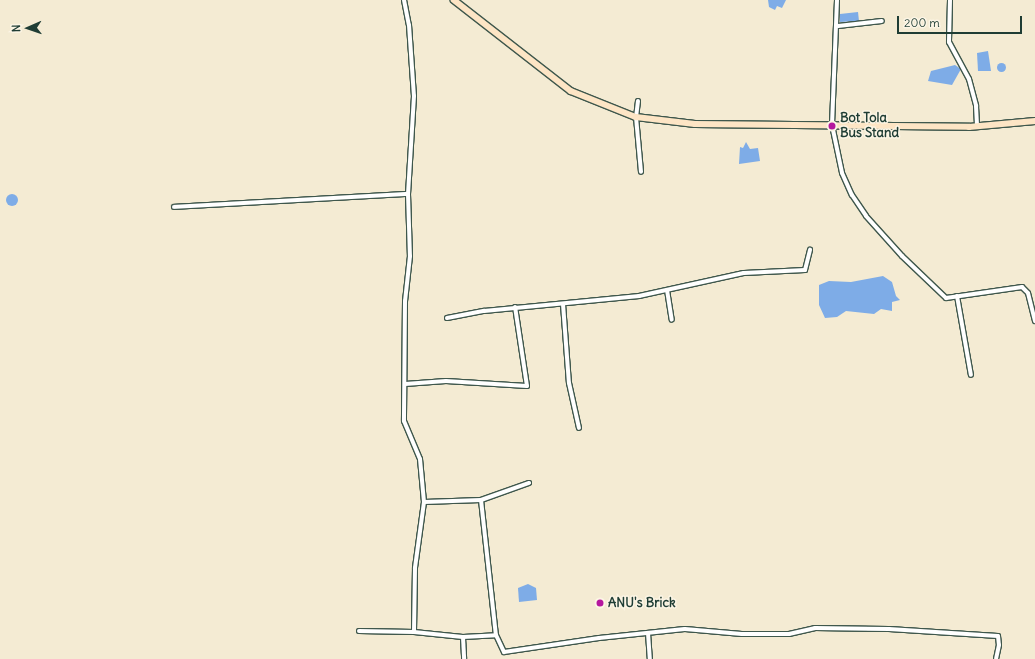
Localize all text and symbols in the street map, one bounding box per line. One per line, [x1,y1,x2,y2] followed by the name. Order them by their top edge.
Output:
[8,8,48,48] north arrow
[899,8,1024,34] scale bar
[904,15,940,30] text: 200 m
[9,24,23,32] text: N
[840,111,899,142] place label: Bot Tola Bus Stand
[827,121,837,131] marker: Bot Tola Bus Stand
[608,595,676,611] place label: ANU's Brick
[595,598,605,608] marker: ANU's Brick

